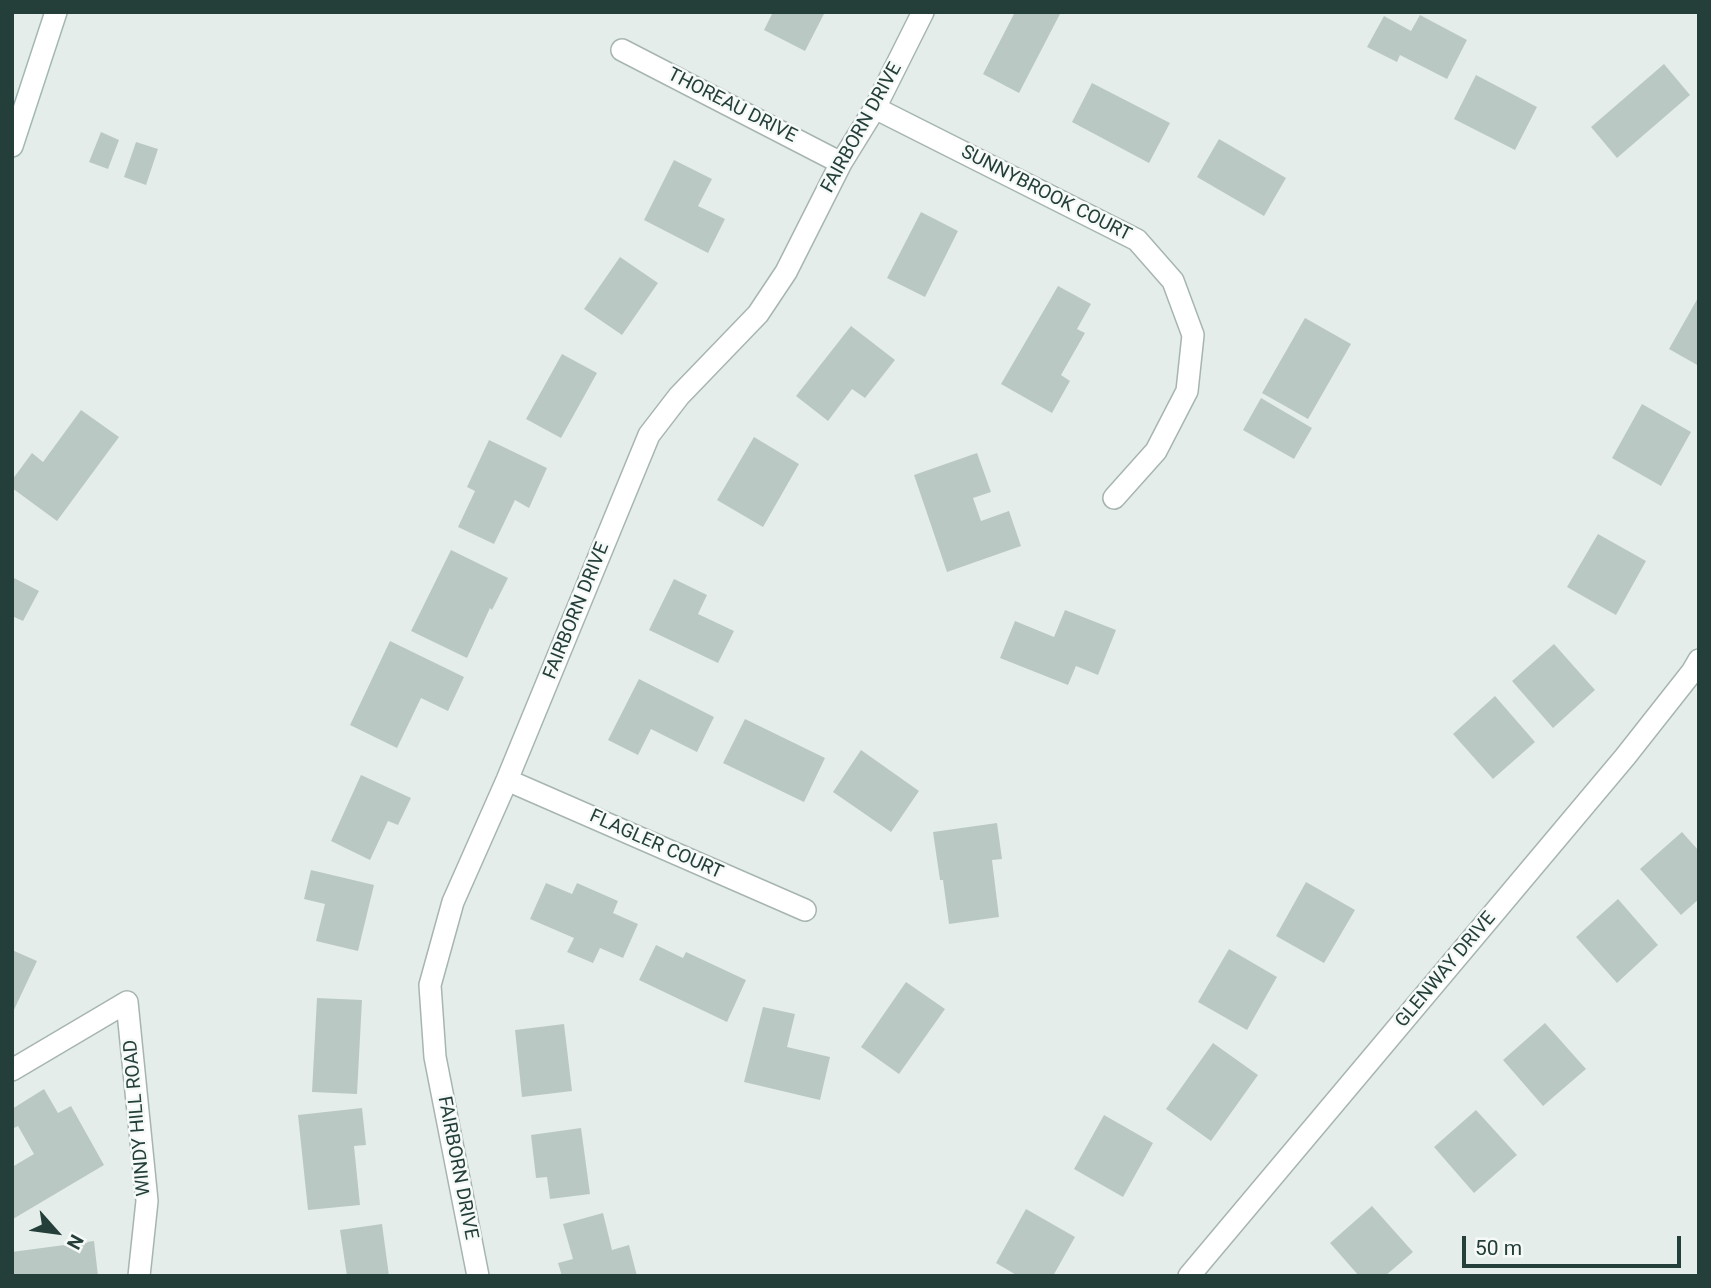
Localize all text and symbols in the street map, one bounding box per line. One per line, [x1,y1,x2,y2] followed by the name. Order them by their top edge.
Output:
[817,59,907,197] street label: FAIRBORN DRIVE
[664,64,800,148] street label: THOREAU DRIVE
[957,141,1135,247] street label: SUNNYBROOK COURT
[539,539,615,683] street label: FAIRBORN DRIVE
[586,805,726,885] street label: FLAGLER COURT
[1391,908,1501,1032] street label: GLENWAY DRIVE
[120,1039,156,1197] street label: WINDY HILL ROAD
[432,1094,482,1242] street label: FAIRBORN DRIVE
[21,1197,91,1267] north arrow
[1466,1222,1685,1266] scale bar
[62,1231,88,1253] text: N
[1475,1236,1522,1260] text: 50 m

